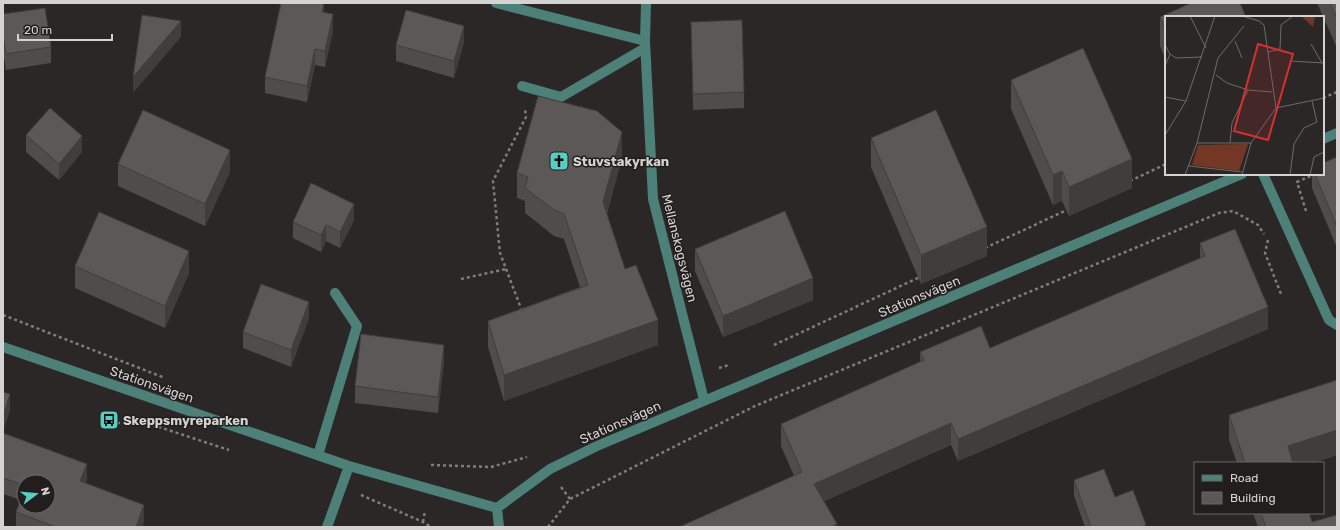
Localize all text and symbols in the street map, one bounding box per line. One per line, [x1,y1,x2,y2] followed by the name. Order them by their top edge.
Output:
[18,16,112,42] scale bar
[1165,16,1324,175] inset map
[24,23,52,37] text: 20 m
[548,150,570,172] church icon: Stuvstakyrkan
[573,154,669,169] place label: Stuvstakyrkan
[658,193,700,304] street label: Mellanskogsvägen
[876,273,963,321] street label: Stationsvägen
[108,363,196,407] street label: Stationsvägen
[577,398,664,448] street label: Stationsvägen
[98,409,120,431] bus stop icon: Skeppsmyreparken
[123,413,248,428] place label: Skeppsmyreparken
[1194,462,1324,514] legend
[1230,471,1258,485] text: Road
[16,474,56,514] north arrow
[38,486,52,497] text: N
[1230,491,1276,505] text: Building

